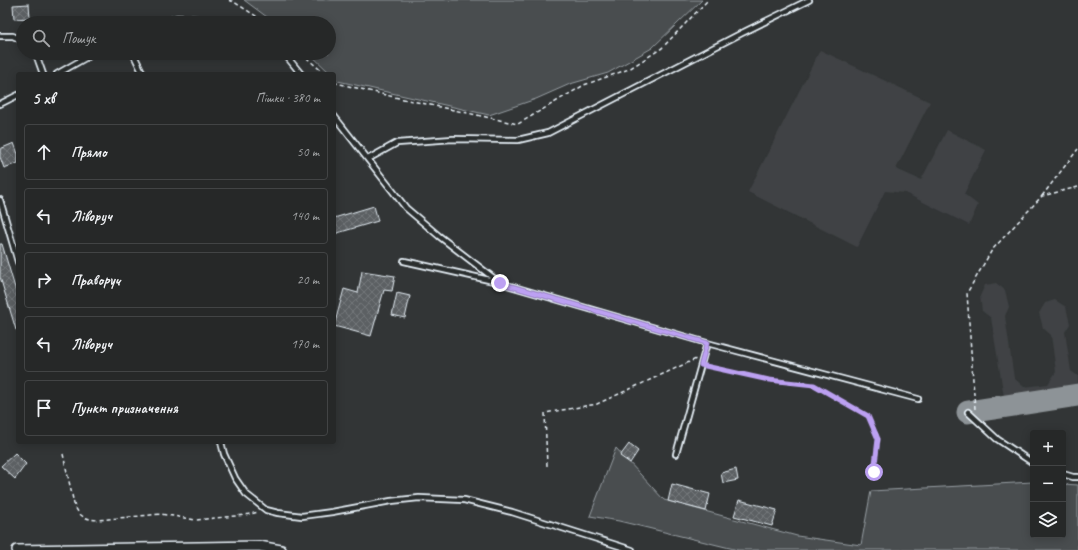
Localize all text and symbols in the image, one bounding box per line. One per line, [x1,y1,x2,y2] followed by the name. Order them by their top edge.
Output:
[16,16,336,60] search box
[30,27,52,49] icon: search
[62,29,95,48] text: Пошук
[32,88,55,109] text: 5 хв
[256,90,320,106] text: Пішки · 380 m
[33,141,55,163] icon: ahead
[71,143,107,162] text: Прямо
[297,144,319,160] text: 50 m
[33,205,55,227] icon: left
[71,207,112,226] text: Ліворуч
[291,208,319,224] text: 140 m
[33,269,55,291] icon: right
[71,271,120,290] text: Праворуч
[297,272,319,288] text: 20 m
[491,274,509,292] route end
[33,333,55,355] icon: left
[71,335,112,354] text: Ліворуч
[291,336,319,352] text: 170 m
[33,397,55,419] icon: arrive
[71,399,178,418] text: Пункт призначення
[1030,430,1066,538] map controls
[1030,430,1066,466] button: +
[865,463,883,481] route start
[1030,466,1066,502] button: −
[1030,502,1066,538] button: layers

